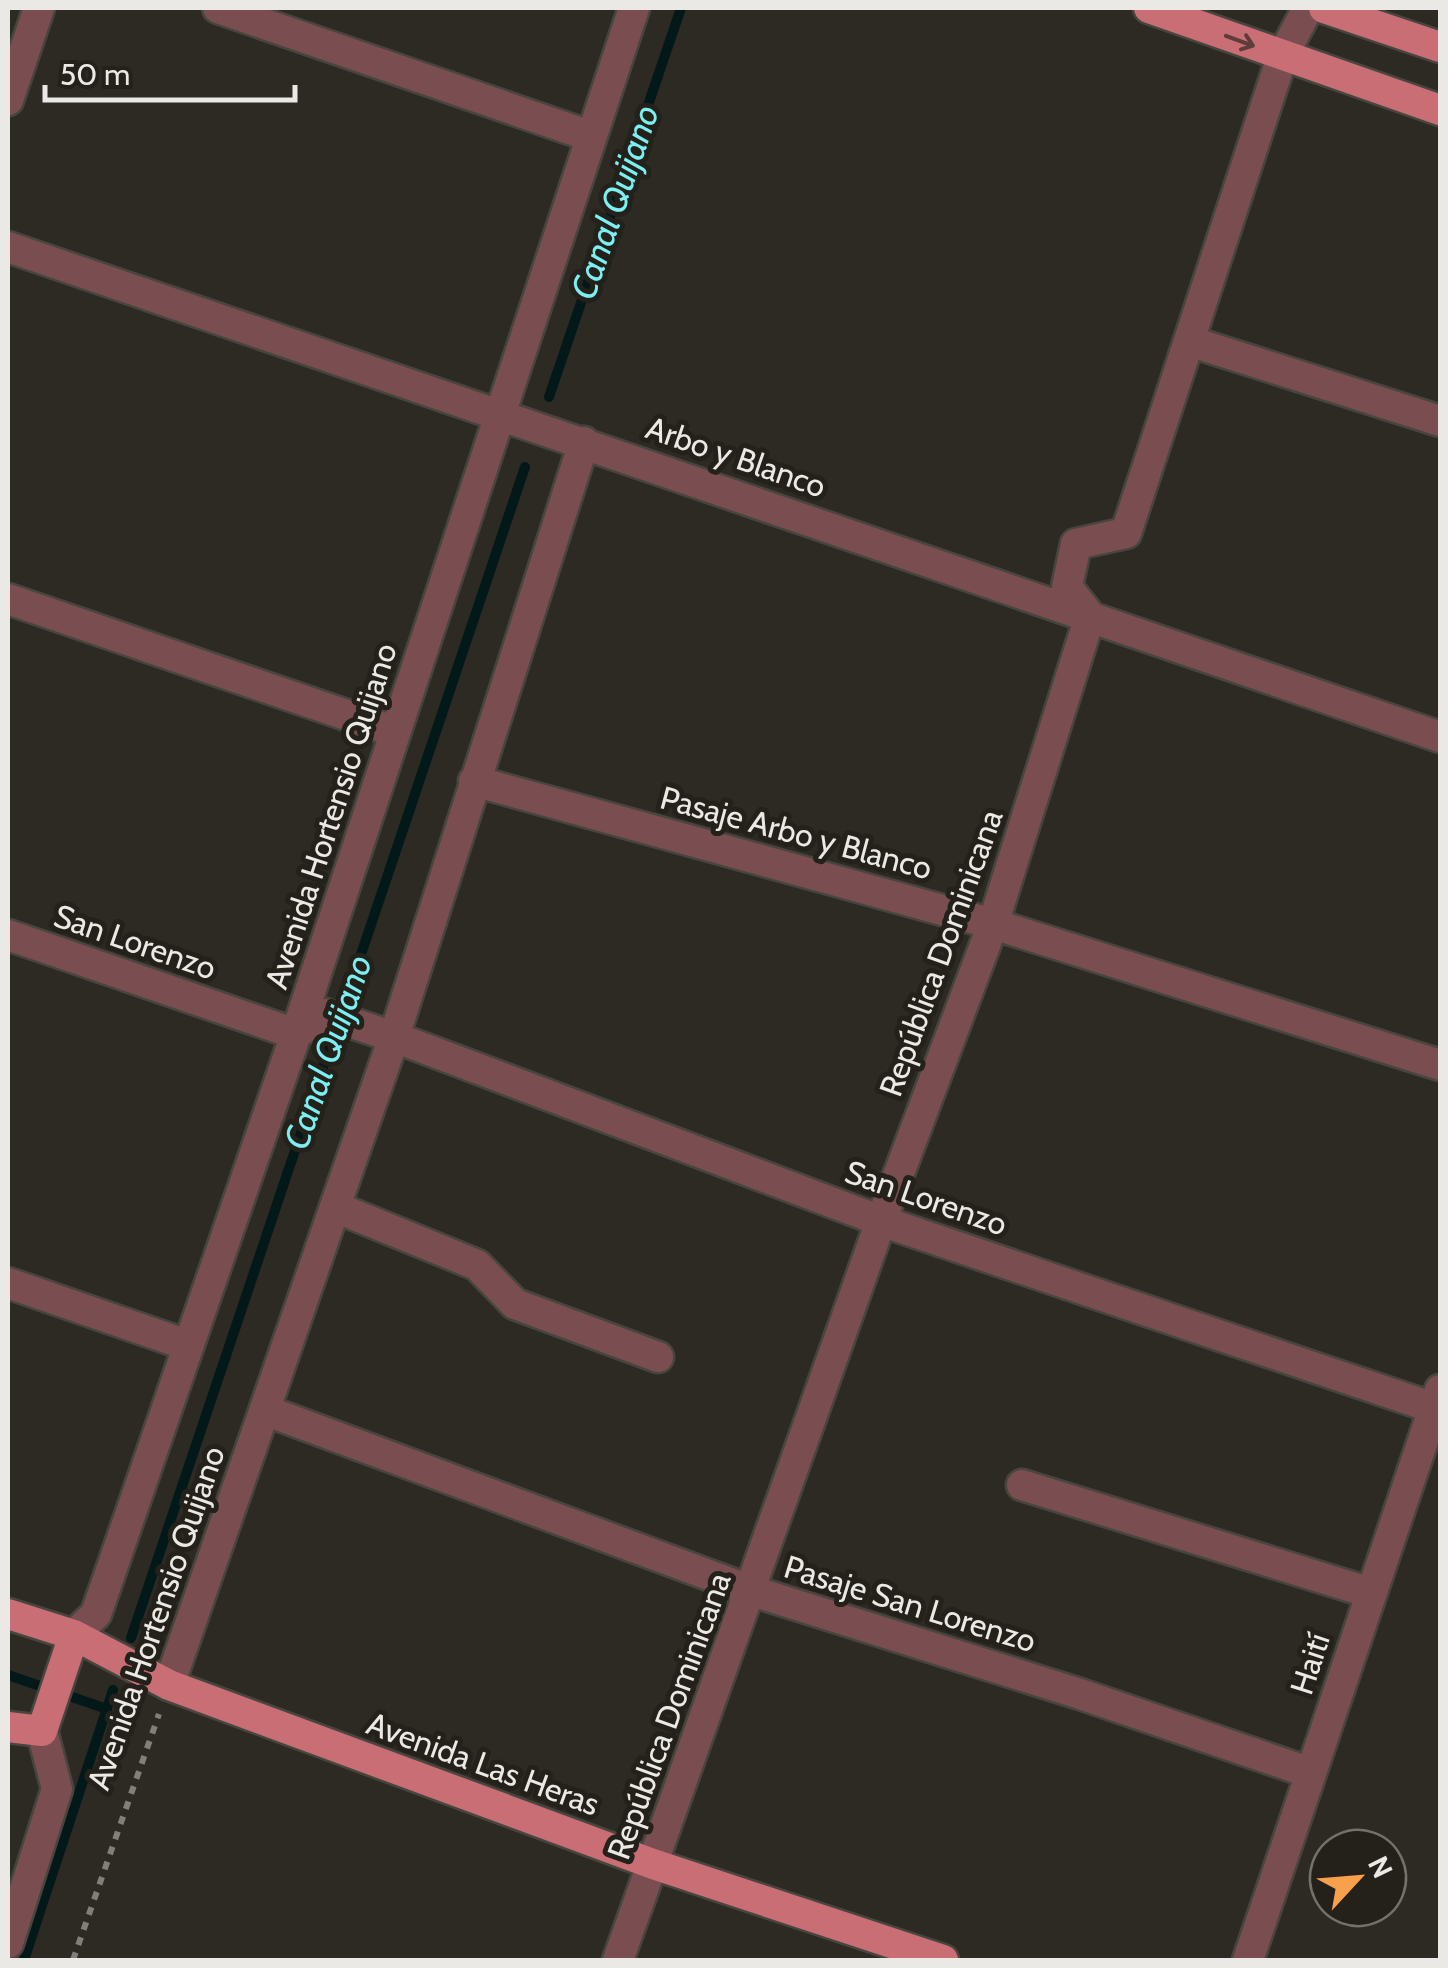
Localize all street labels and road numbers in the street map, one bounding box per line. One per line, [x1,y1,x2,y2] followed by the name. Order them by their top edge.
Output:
[641,408,831,505] street label: Arbo y Blanco
[256,638,405,993] street label: Avenida Hortensio Quijano
[656,778,936,888] street label: Pasaje Arbo y Blanco
[871,804,1011,1101] street label: República Dominicana
[49,896,221,987] street label: San Lorenzo
[840,1152,1012,1243] street label: San Lorenzo
[78,1441,233,1795] street label: Avenida Hortensio Quijano
[780,1547,1041,1660] street label: Pasaje San Lorenzo
[599,1567,739,1864] street label: República Dominicana
[1281,1628,1338,1699] street label: Haití
[362,1703,605,1824] street label: Avenida Las Heras

